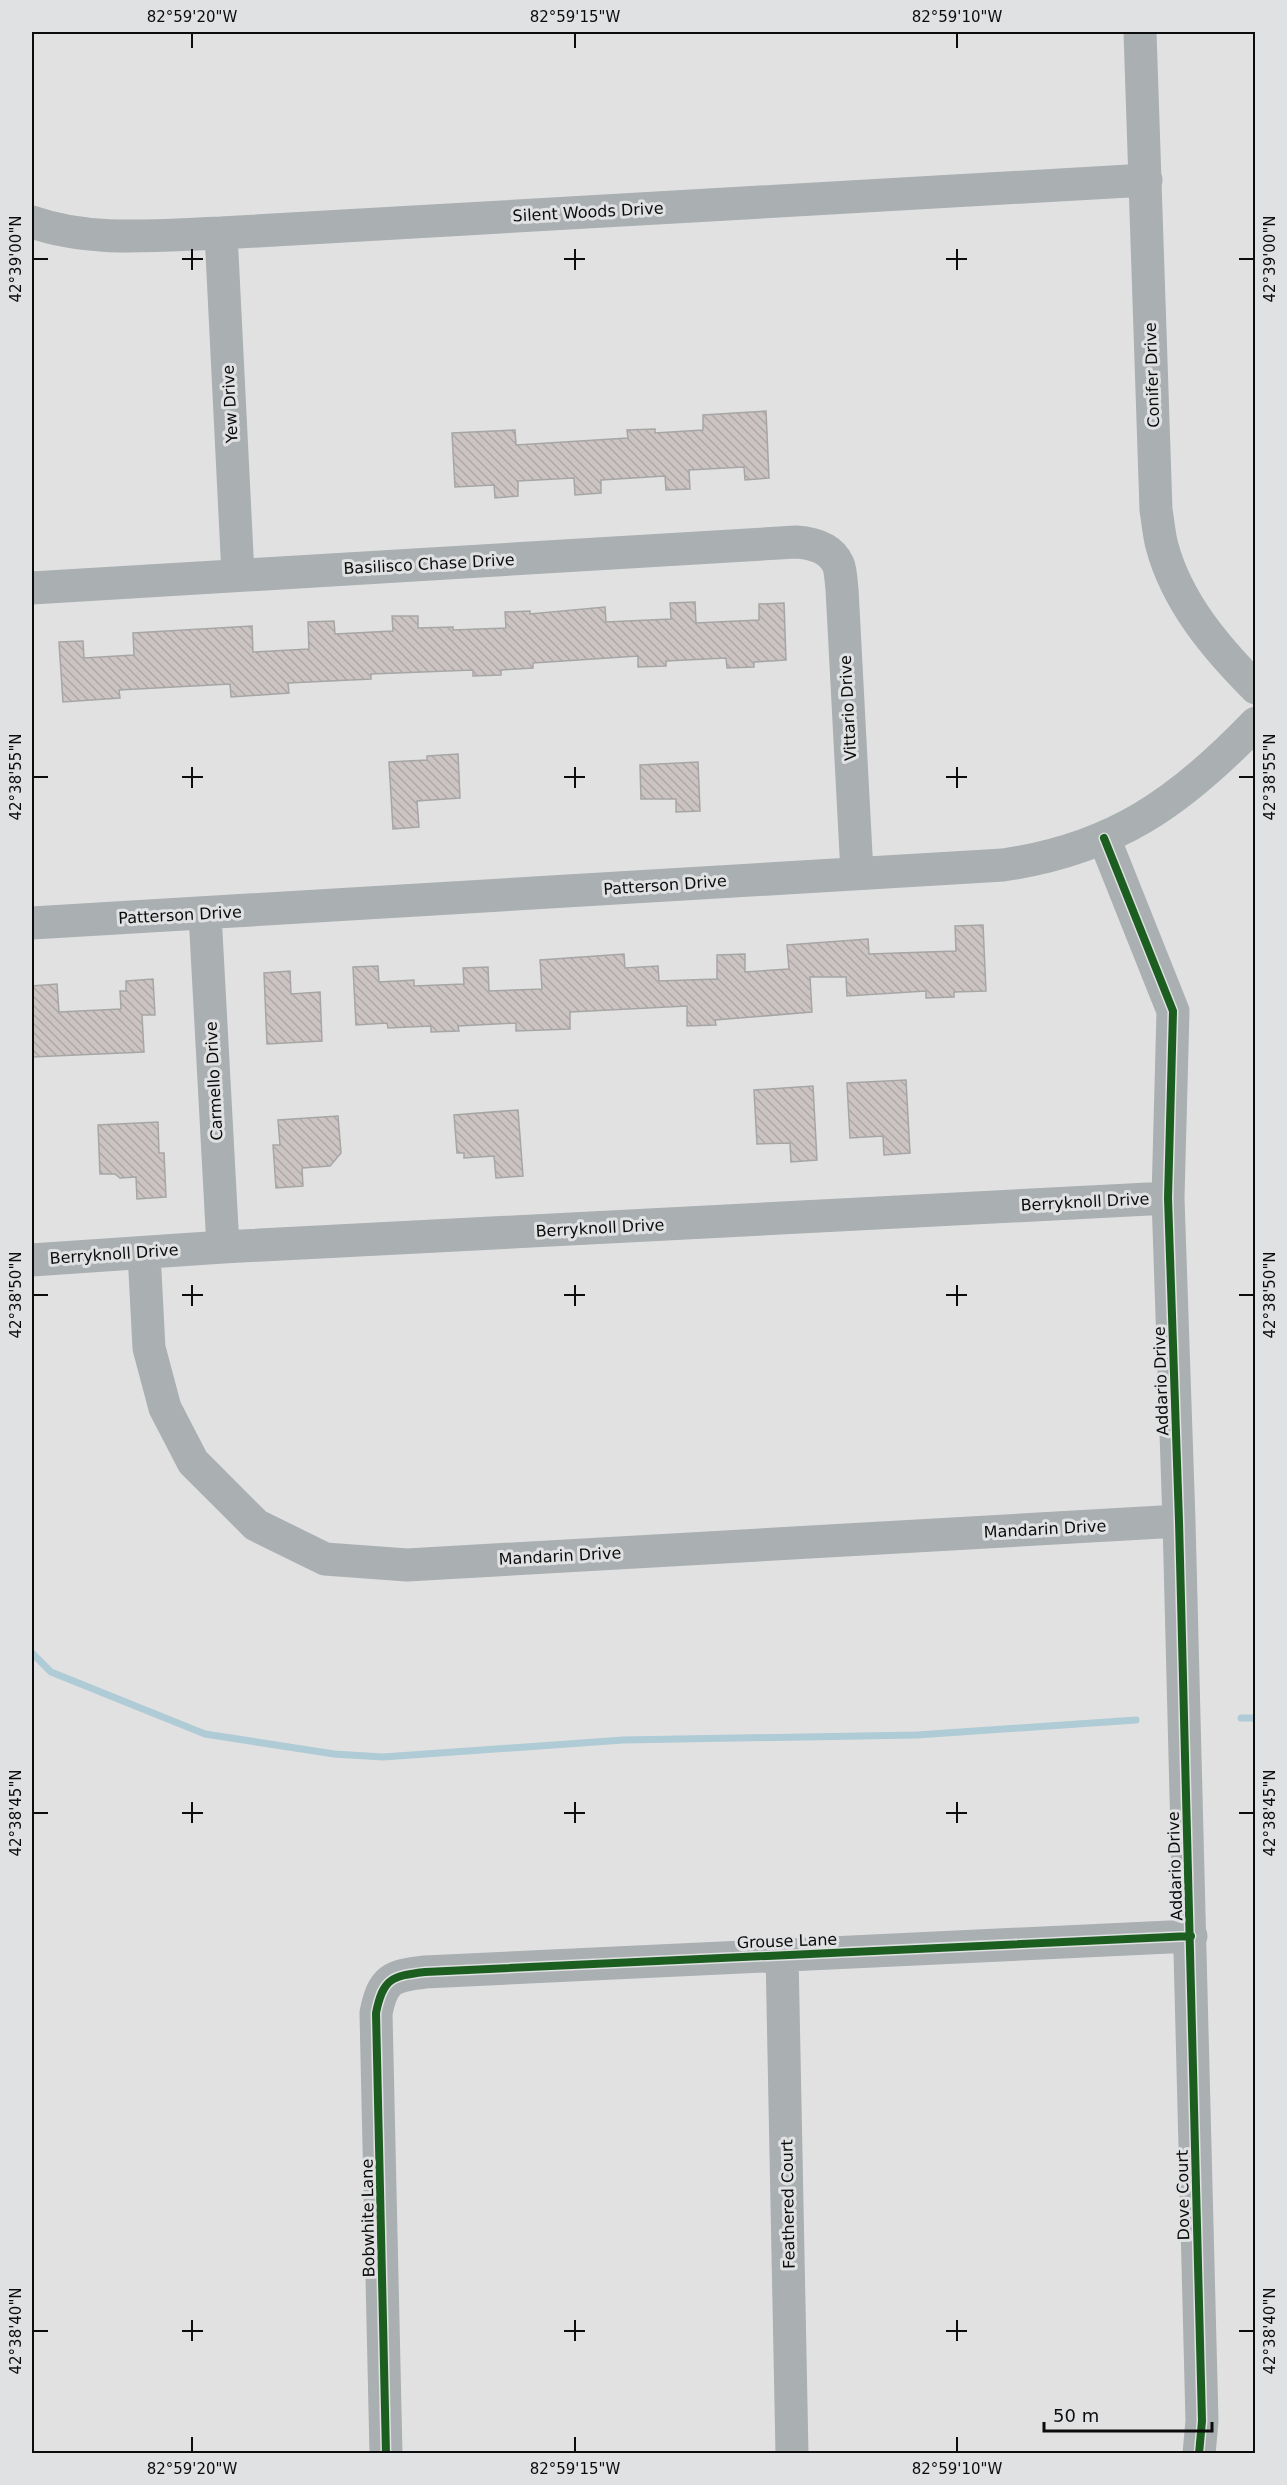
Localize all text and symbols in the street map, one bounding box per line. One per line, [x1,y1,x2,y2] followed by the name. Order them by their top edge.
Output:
[147,8,237,26] text: 82°59'20"W
[530,8,620,26] text: 82°59'15"W
[912,8,1002,26] text: 82°59'10"W
[512,199,664,225] street label: Silent Woods Drive
[7,215,25,303] text: 42°39'00"N
[1261,215,1279,303] text: 42°39'00"N
[1141,322,1163,428] street label: Conifer Drive
[218,364,242,445] street label: Yew Drive
[343,550,515,578] street label: Basilisco Chase Drive
[836,655,860,761] street label: Vittario Drive
[7,733,25,821] text: 42°38'55"N
[1261,733,1279,821] text: 42°38'55"N
[603,871,727,899] street label: Patterson Drive
[118,902,242,928] street label: Patterson Drive
[201,1021,227,1141] street label: Carmello Drive
[1020,1189,1150,1215] street label: Berryknoll Drive
[535,1215,665,1241] street label: Berryknoll Drive
[49,1240,179,1268] street label: Berryknoll Drive
[7,1251,25,1339] text: 42°38'50"N
[1261,1251,1279,1339] text: 42°38'50"N
[1150,1326,1172,1436] street label: Addario Drive
[983,1516,1107,1542] street label: Mandarin Drive
[498,1543,622,1569] street label: Mandarin Drive
[7,1769,25,1857] text: 42°38'45"N
[1261,1769,1279,1857] text: 42°38'45"N
[1164,1811,1186,1921] street label: Addario Drive
[736,1930,838,1952] street label: Grouse Lane
[777,2139,799,2269] street label: Feathered Court
[1173,2150,1193,2240] street label: Dove Court
[357,2159,379,2277] street label: Bobwhite Lane
[7,2287,25,2375] text: 42°38'40"N
[1261,2287,1279,2375] text: 42°38'40"N
[1044,2395,1212,2433] scale bar
[1053,2405,1099,2426] text: 50 m
[147,2460,237,2478] text: 82°59'20"W
[530,2460,620,2478] text: 82°59'15"W
[912,2460,1002,2478] text: 82°59'10"W

